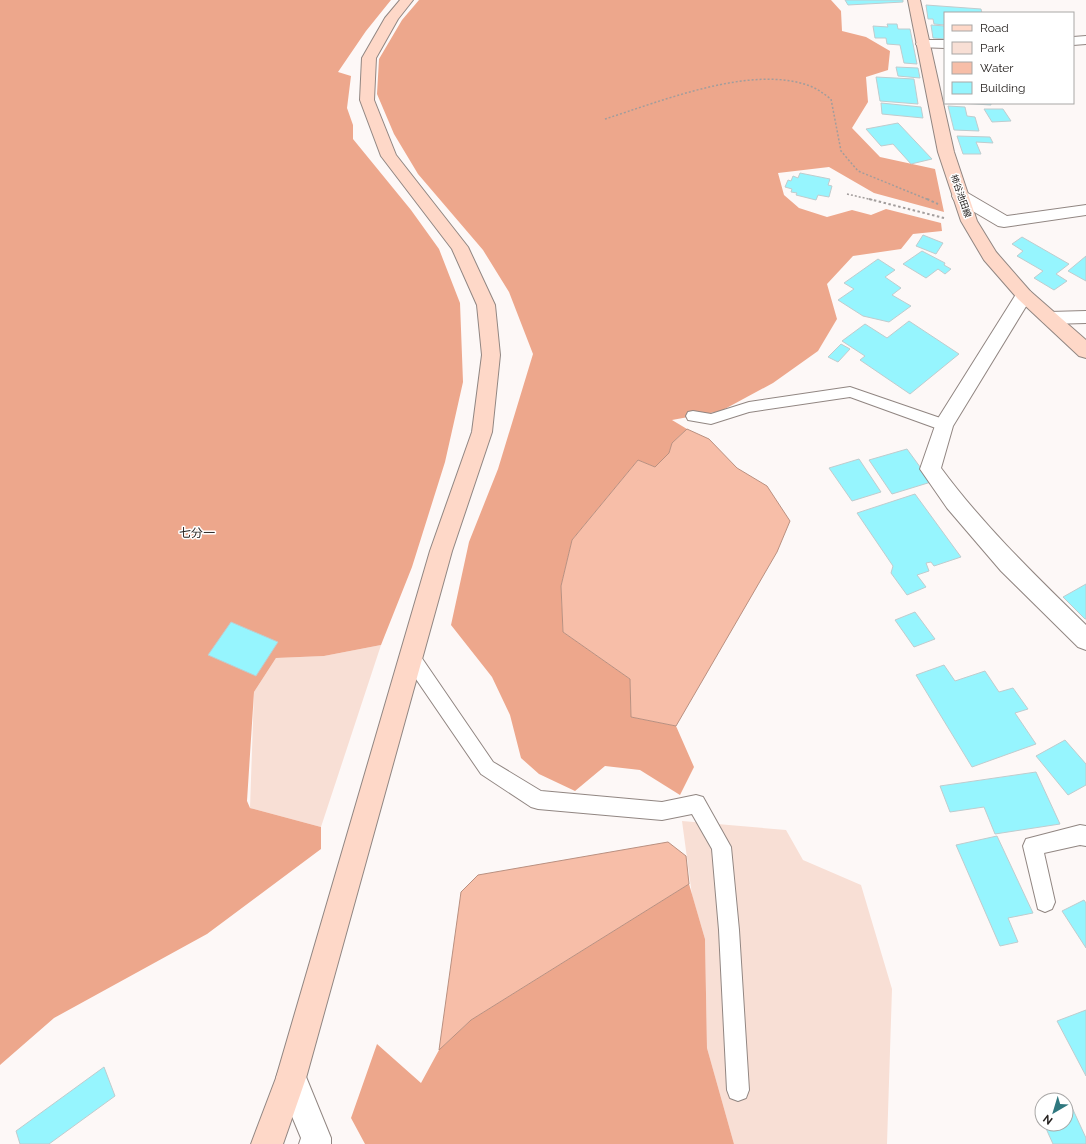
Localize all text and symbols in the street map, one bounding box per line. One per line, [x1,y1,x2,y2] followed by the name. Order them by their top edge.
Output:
[944,12,1074,104] legend
[980,21,1009,35] text: Road
[980,41,1005,55] text: Park
[980,61,1014,75] text: Water
[980,81,1026,95] text: Building
[949,173,973,220] street label: 柿谷池田線
[179,526,215,540] district label: 七分一
[1034,1092,1074,1132] north arrow
[1041,1112,1055,1127] text: N

